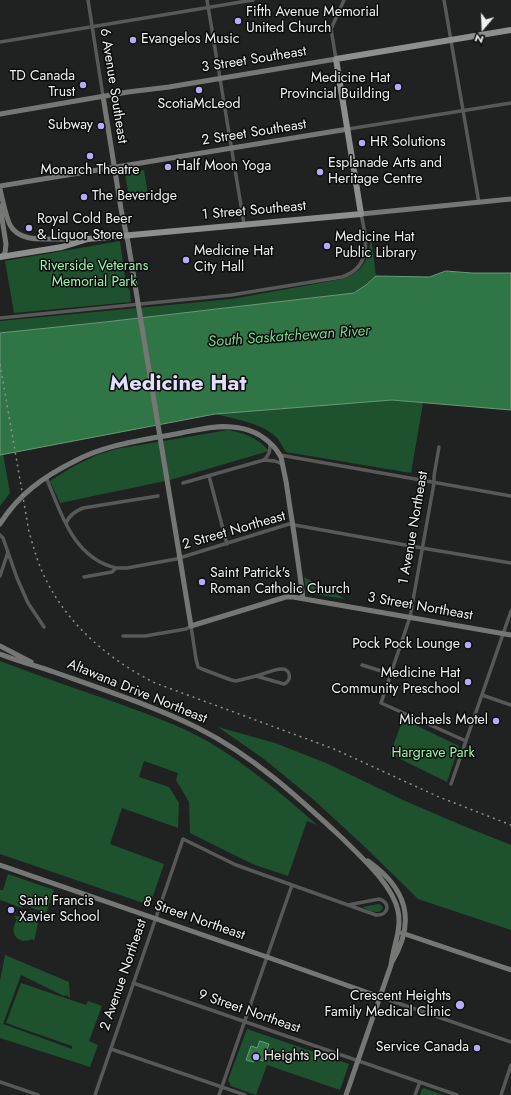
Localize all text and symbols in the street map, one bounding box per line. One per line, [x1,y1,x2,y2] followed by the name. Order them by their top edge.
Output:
[246,5,379,38] place label: Fifth Avenue Memorial United Church
[463,8,503,48] north arrow
[233,16,243,26] marker: Fifth Avenue Memorial United Church
[96,27,130,145] street label: 6 Avenue Southeast
[472,30,486,48] text: N
[141,32,240,48] place label: Evangelos Music
[128,35,138,45] marker: Evangelos Music
[200,43,308,77] street label: 3 Street Southeast
[10,69,75,102] place label: TD Canada Trust
[280,71,390,104] place label: Medicine Hat Provincial Building
[78,80,88,90] marker: TD Canada Trust
[393,82,403,92] marker: Medicine Hat Provincial Building
[194,85,204,95] marker: ScotiaMcLeod
[158,97,240,113] place label: ScotiaMcLeod
[200,116,308,150] street label: 2 Street Southeast
[48,118,93,134] place label: Subway
[96,121,106,131] marker: Subway
[370,135,446,151] place label: HR Solutions
[357,138,367,148] marker: HR Solutions
[85,151,95,161] marker: Monarch Theatre
[328,156,442,188] place label: Esplanade Arts and Heritage Centre
[176,159,271,175] place label: Half Moon Yoga
[163,162,173,172] marker: Half Moon Yoga
[41,163,139,179] place label: Monarch Theatre
[315,167,325,177] marker: Esplanade Arts and Heritage Centre
[92,189,177,205] place label: The Beveridge
[79,192,89,202] marker: The Beveridge
[201,198,307,224] street label: 1 Street Southeast
[37,212,132,244] place label: Royal Cold Beer & Liquor Store
[24,223,34,233] marker: Royal Cold Beer & Liquor Store
[335,230,416,262] place label: Medicine Hat Public Library
[322,241,332,251] marker: Medicine Hat Public Library
[194,244,273,276] place label: Medicine Hat City Hall
[181,255,191,265] marker: Medicine Hat City Hall
[40,259,148,292] park label: Riverside Veterans Memorial Park
[207,322,371,352] water label: South Saskatchewan River
[110,372,246,398] district label: Medicine Hat
[396,470,432,586] street label: 1 Avenue Northeast
[180,508,288,554] street label: 2 Street Northeast
[210,566,350,598] place label: Saint Patrick's Roman Catholic Church
[197,577,207,587] marker: Saint Patrick's Roman Catholic Church
[366,589,474,625] street label: 3 Street Northeast
[352,637,460,653] place label: Pock Pock Lounge
[463,640,473,650] marker: Pock Pock Lounge
[65,656,209,728] street label: Altawana Drive Northeast
[331,666,460,698] place label: Medicine Hat Community Preschool
[463,677,473,687] marker: Medicine Hat Community Preschool
[399,713,488,729] place label: Michaels Motel
[491,716,501,726] marker: Michaels Motel
[391,746,475,762] park label: Hargrave Park
[19,894,100,926] place label: Saint Francis Xavier School
[141,894,247,944] street label: 8 Street Northeast
[6,905,16,915] marker: Saint Francis Xavier School
[97,917,151,1033] street label: 2 Avenue Northeast
[196,987,302,1037] street label: 9 Street Northeast
[324,989,451,1022] place label: Crescent Heights Family Medical Clinic
[454,999,466,1011] marker: Crescent Heights Family Medical Clinic
[376,1040,469,1056] place label: Service Canada
[472,1043,482,1053] marker: Service Canada
[264,1049,339,1065] place label: Heights Pool
[251,1052,261,1062] marker: Heights Pool

